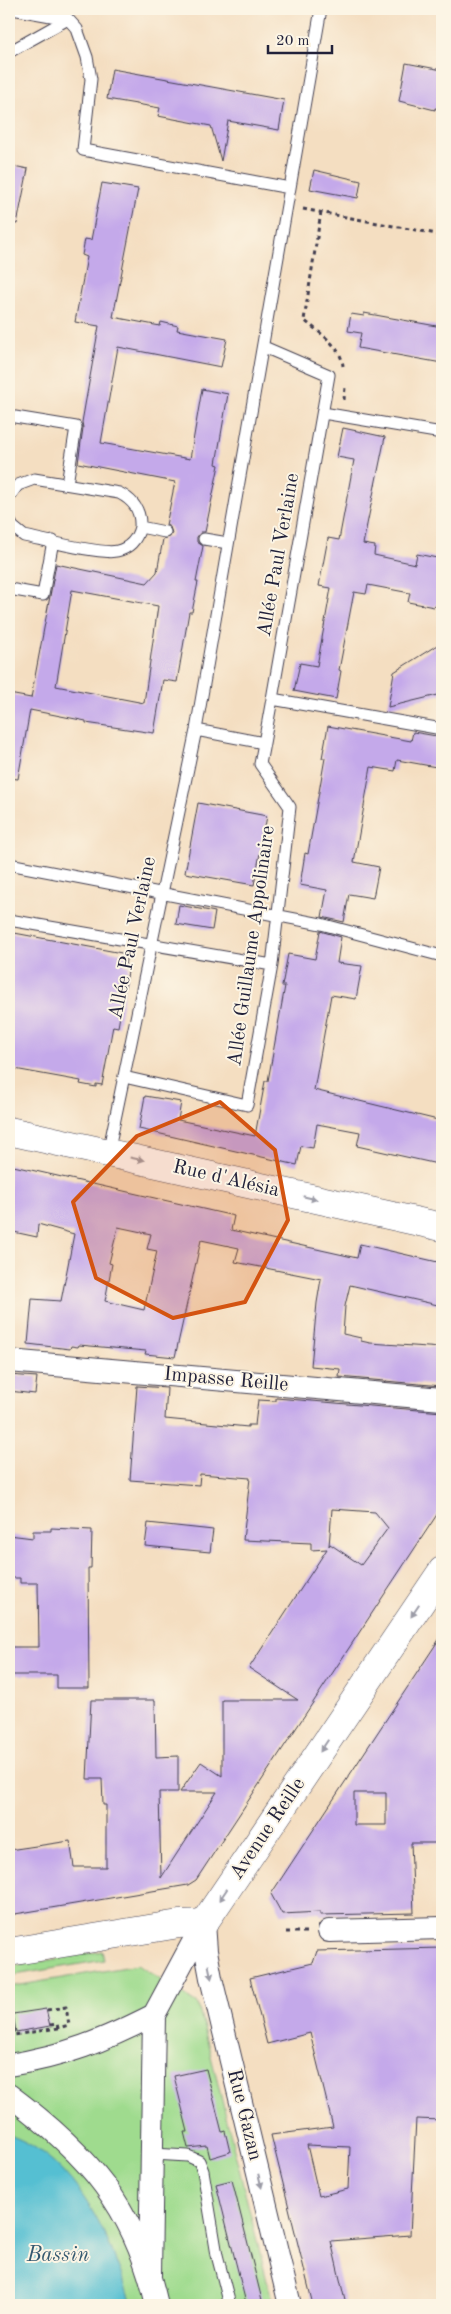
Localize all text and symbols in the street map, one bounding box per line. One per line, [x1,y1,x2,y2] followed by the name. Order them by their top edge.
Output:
[268,22,332,54] scale bar
[276,34,310,49] text: 20 m
[255,472,303,638] street label: Allée Paul Verlaine
[225,824,279,1068] street label: Allée Guillaume Appolinaire
[106,855,160,1021] street label: Allée Paul Verlaine
[130,1156,146,1164] one-way arrow
[171,1157,281,1201] street label: Rue d'Alésia
[302,1194,317,1202] one-way arrow
[163,1365,289,1395] street label: Impasse Reille
[410,1605,420,1618] one-way arrow
[319,1739,329,1753] one-way arrow
[227,1774,309,1884] street label: Avenue Reille
[218,1888,228,1902] one-way arrow
[206,1964,214,1979] one-way arrow
[223,2067,265,2163] street label: Rue Gazan
[256,2173,264,2188] one-way arrow
[26,2245,89,2266] water label: Bassin

